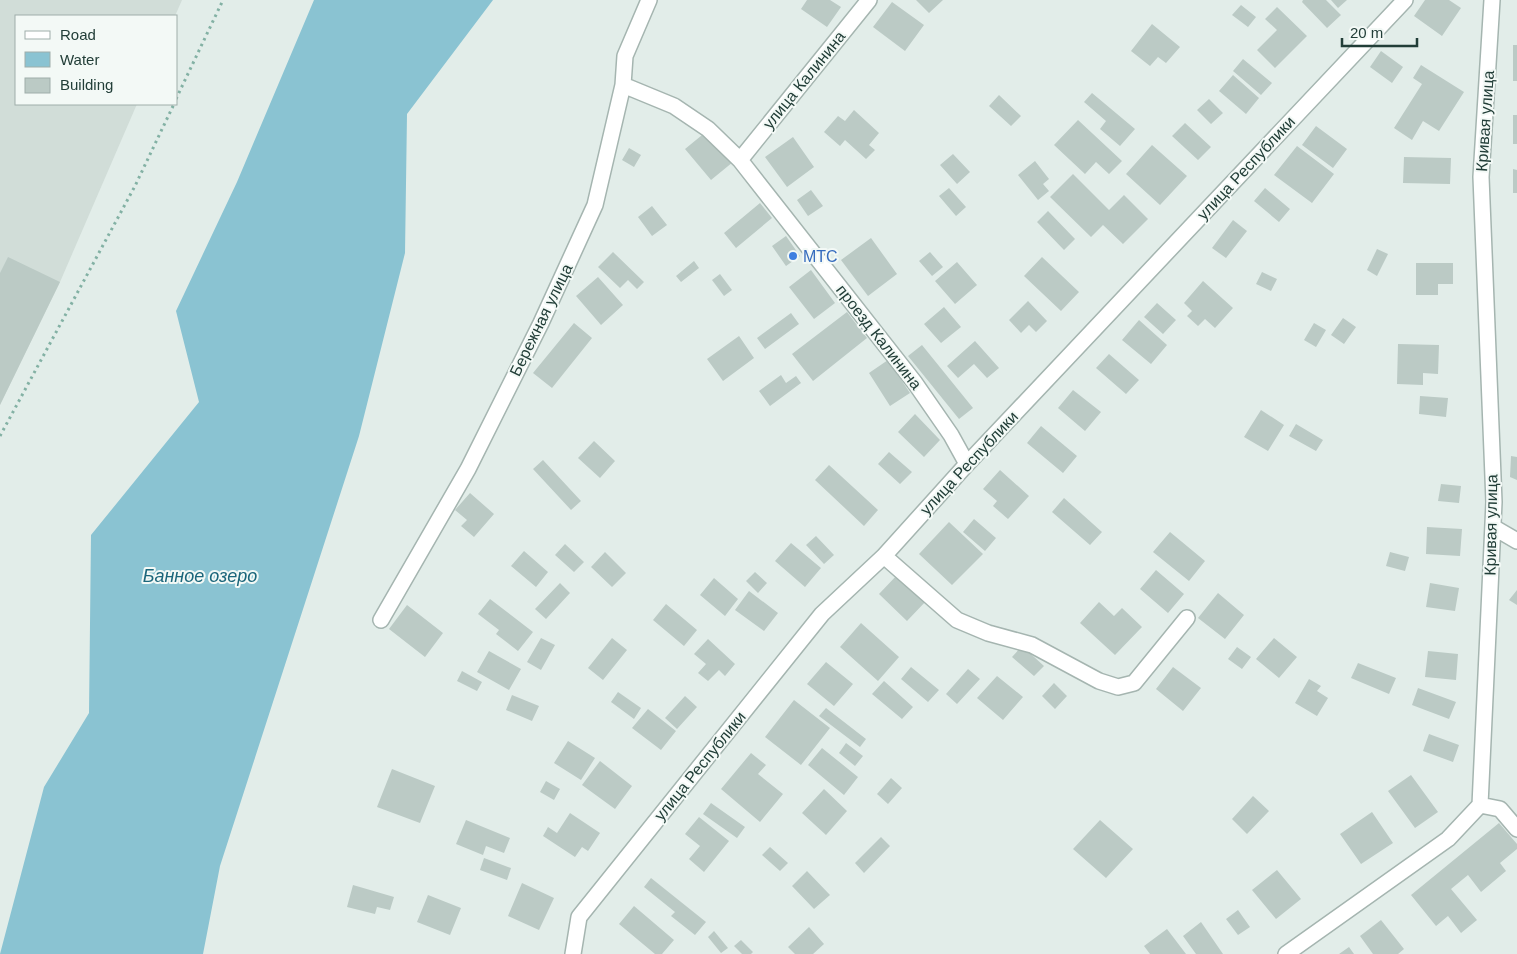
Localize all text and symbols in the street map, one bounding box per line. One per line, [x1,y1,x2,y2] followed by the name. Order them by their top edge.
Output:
[15,15,178,105] legend
[1342,15,1417,47] scale bar
[1350,24,1383,41] text: 20 m
[60,26,96,43] text: Road
[759,28,849,132] street label: улица Калинина
[60,51,99,68] text: Water
[1473,70,1497,172] street label: Кривая улица
[60,76,113,93] text: Building
[1194,113,1298,223] street label: улица Республики
[803,248,838,265] place label: МТС
[787,250,799,262] marker: МТС
[506,261,576,379] street label: Бережная улица
[833,281,925,393] street label: проезд Калинина
[917,408,1021,518] street label: улица Республики
[1482,474,1500,576] street label: Кривая улица
[143,566,257,586] water label: Банное озеро
[651,708,749,824] street label: улица Республики

